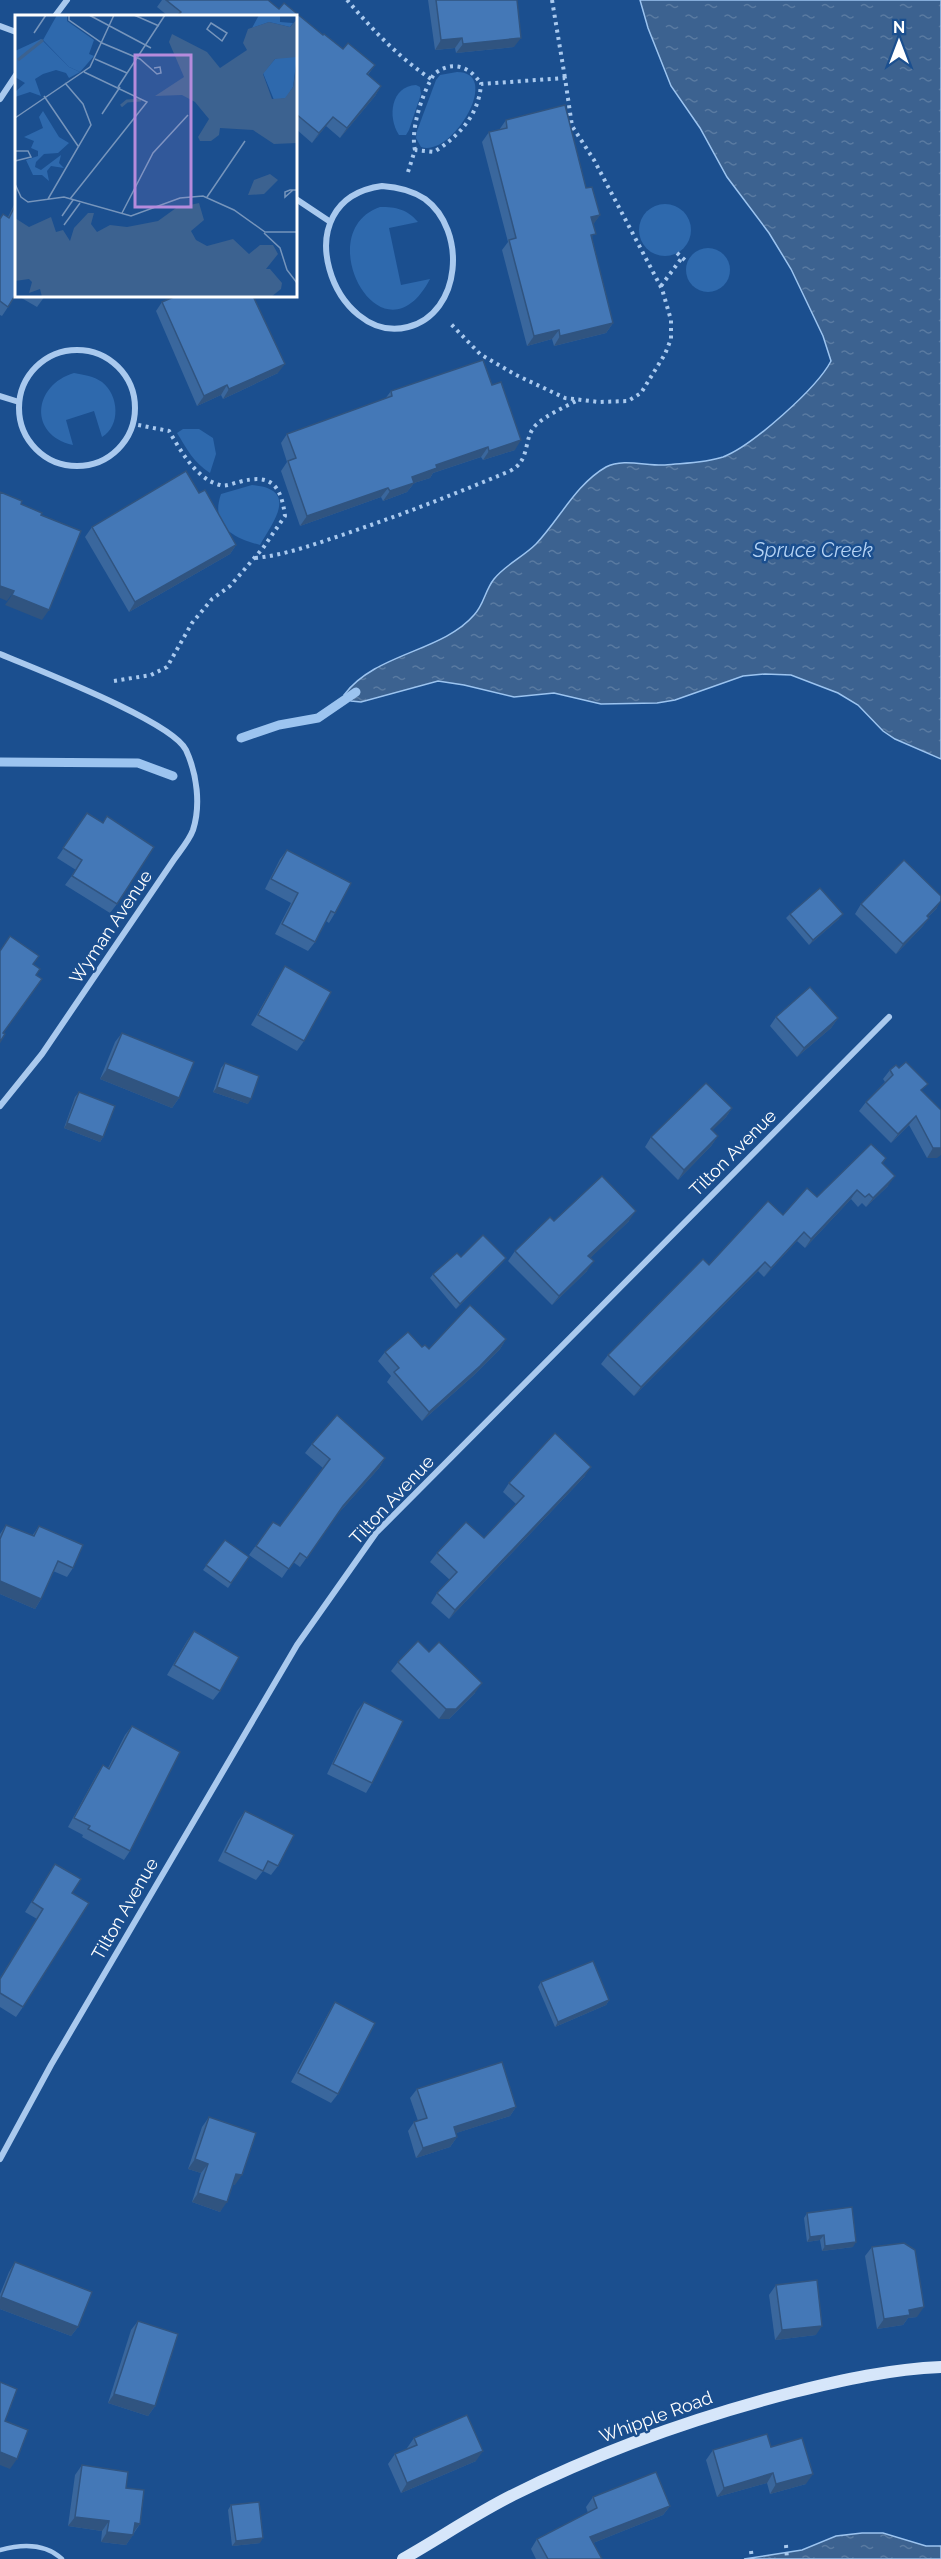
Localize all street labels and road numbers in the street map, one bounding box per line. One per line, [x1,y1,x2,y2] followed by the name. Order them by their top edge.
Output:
[65,866,157,987] street label: Wyman Avenue
[685,1105,781,1200] street label: Tilton Avenue
[345,1450,439,1549] street label: Tilton Avenue
[87,1854,162,1963] street label: Tilton Avenue
[596,2386,715,2447] street label: Whipple Road

